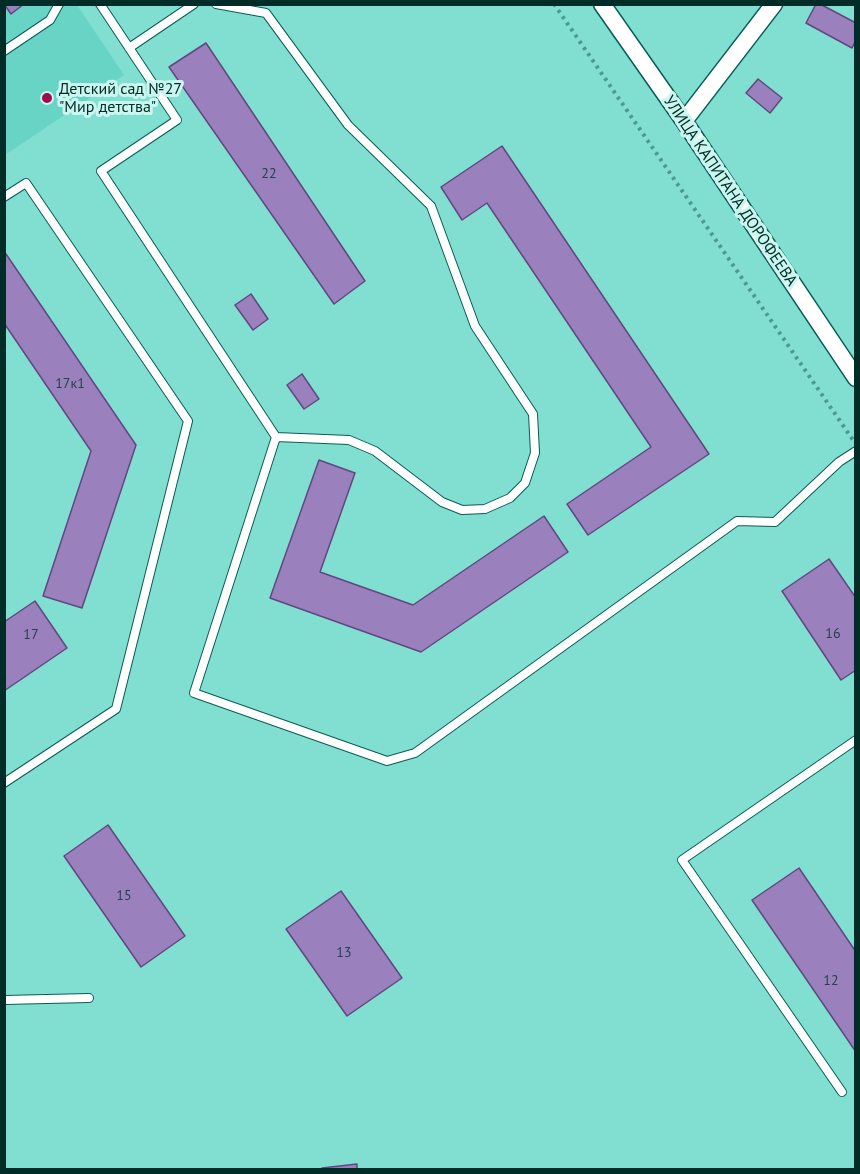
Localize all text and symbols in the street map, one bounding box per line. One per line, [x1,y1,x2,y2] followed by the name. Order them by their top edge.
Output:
[59,79,182,117] place label: Детский сад №27 "Мир детства"
[40,91,54,105] marker: Детский сад №27 "Мир детства"
[659,92,801,290] street label: УЛИЦА КАПИТАНА ДОРОФЕЕВА
[261,166,277,182] house number: 22
[55,376,85,392] house number: 17к1
[825,626,841,642] house number: 16
[23,627,39,643] house number: 17
[116,888,132,904] house number: 15
[336,945,352,961] house number: 13
[823,973,839,989] house number: 12

